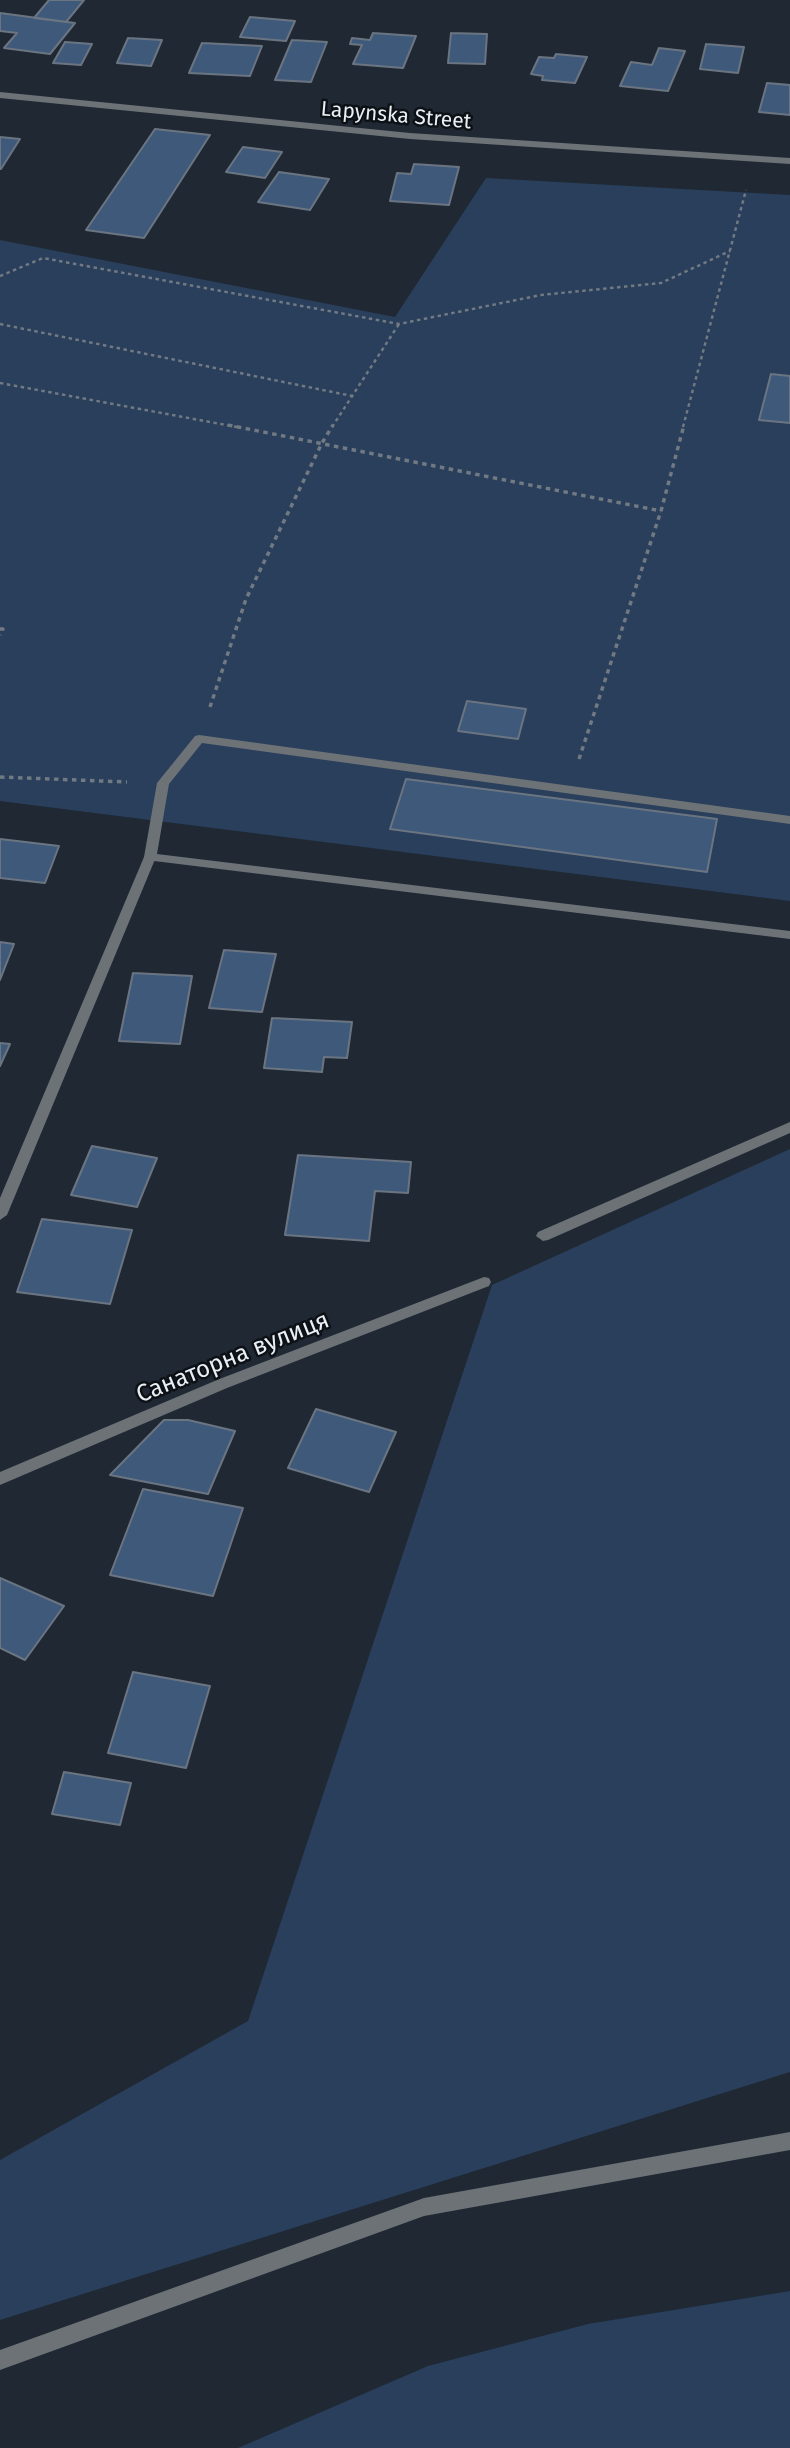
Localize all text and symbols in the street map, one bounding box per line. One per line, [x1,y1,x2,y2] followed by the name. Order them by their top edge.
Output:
[320,97,472,135] street label: Lapynska Street
[132,1306,334,1410] street label: Санаторна вулиця

